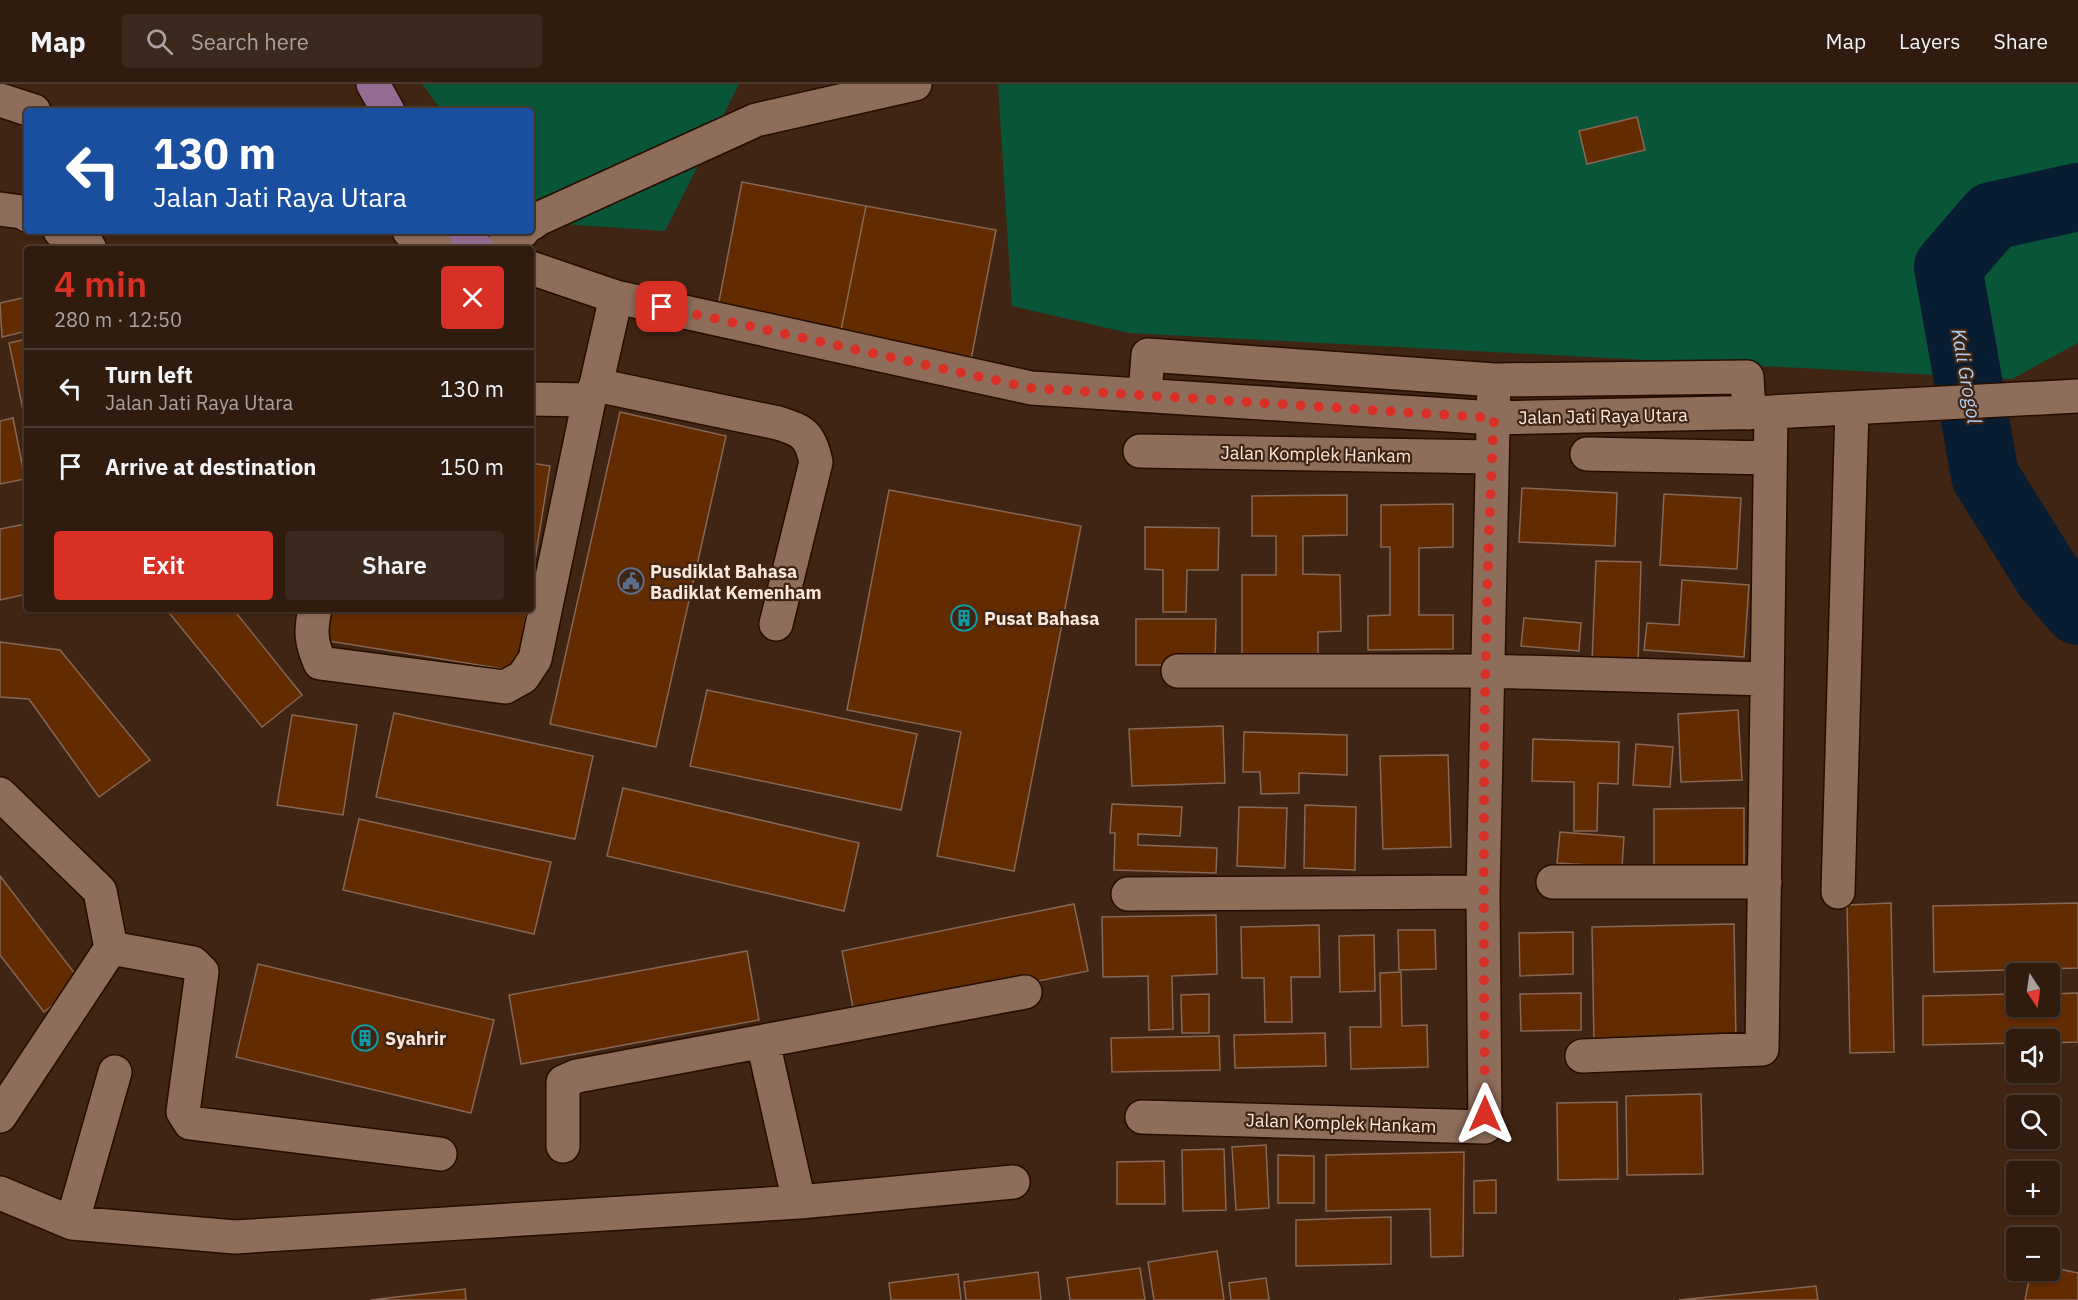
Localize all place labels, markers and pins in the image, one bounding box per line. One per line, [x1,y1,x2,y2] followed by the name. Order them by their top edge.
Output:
[636,281,687,332] pin
[650,560,822,604] place label: Pusdiklat Bahasa Badiklat Kemenham
[616,566,646,596] public building icon: Pusdiklat Bahasa Badiklat Kemenham
[949,603,979,633] building icon: Pusat Bahasa
[984,607,1099,630] place label: Pusat Bahasa
[350,1023,380,1053] building icon: Syahrir
[385,1027,446,1050] place label: Syahrir

